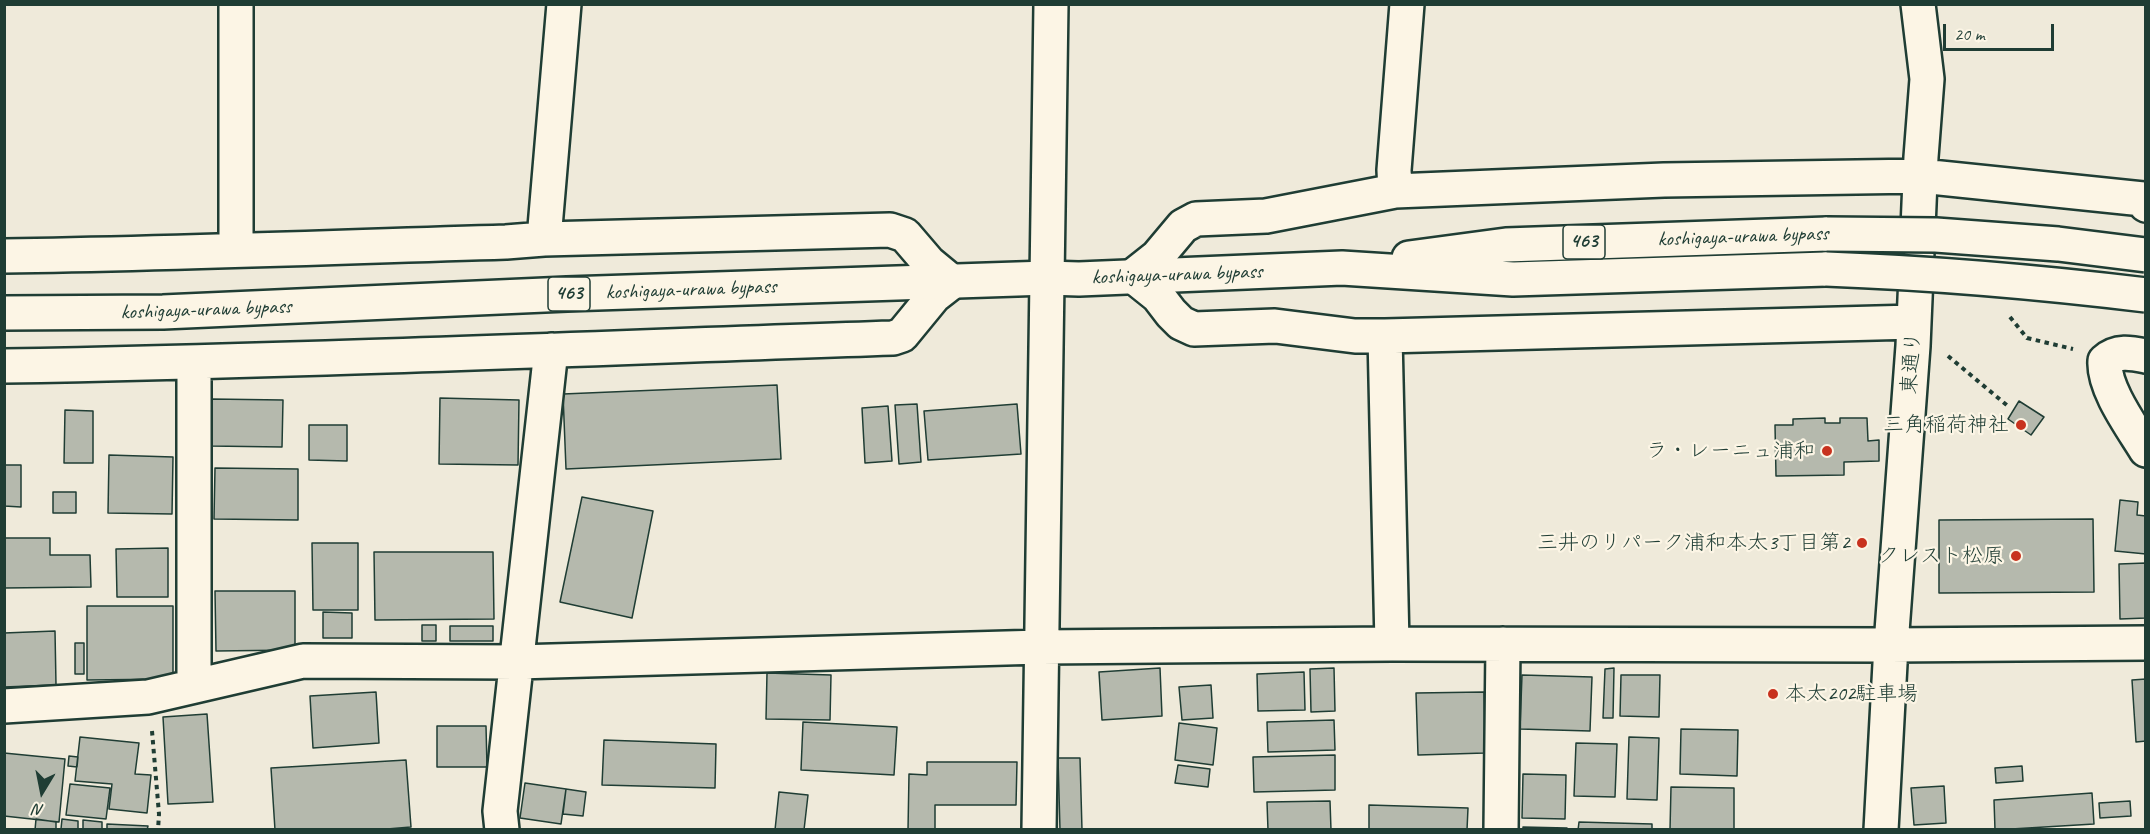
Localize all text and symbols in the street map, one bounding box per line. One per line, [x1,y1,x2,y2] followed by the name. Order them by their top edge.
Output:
[1946,12,2057,50] scale bar
[1954,23,1985,45] text: 20 m
[1657,221,1829,253] street label: koshigaya-urawa bypass
[1563,225,1605,259] road number: 463
[1091,259,1263,291] street label: koshigaya-urawa bypass
[605,274,777,306] street label: koshigaya-urawa bypass
[548,277,590,311] road number: 463
[120,294,292,326] street label: koshigaya-urawa bypass
[1897,331,1927,395] street label: 東通り
[1883,412,2009,438] place label: 三角稲荷神社
[2014,418,2028,432] marker: 三角稲荷神社
[1646,438,1815,464] place label: ラ・レーニュ浦和
[1820,444,1834,458] marker: ラ・レーニュ浦和
[1537,530,1850,556] place label: 三井のリパーク浦和本太3丁目第2
[1855,536,1869,550] marker: 三井のリパーク浦和本太3丁目第2
[1878,543,2004,569] place label: クレスト松原
[2009,549,2023,563] marker: クレスト松原
[1785,681,1918,707] place label: 本太202駐車場
[1766,687,1780,701] marker: 本太202駐車場
[12,762,72,822] north arrow
[32,799,45,820] text: N

